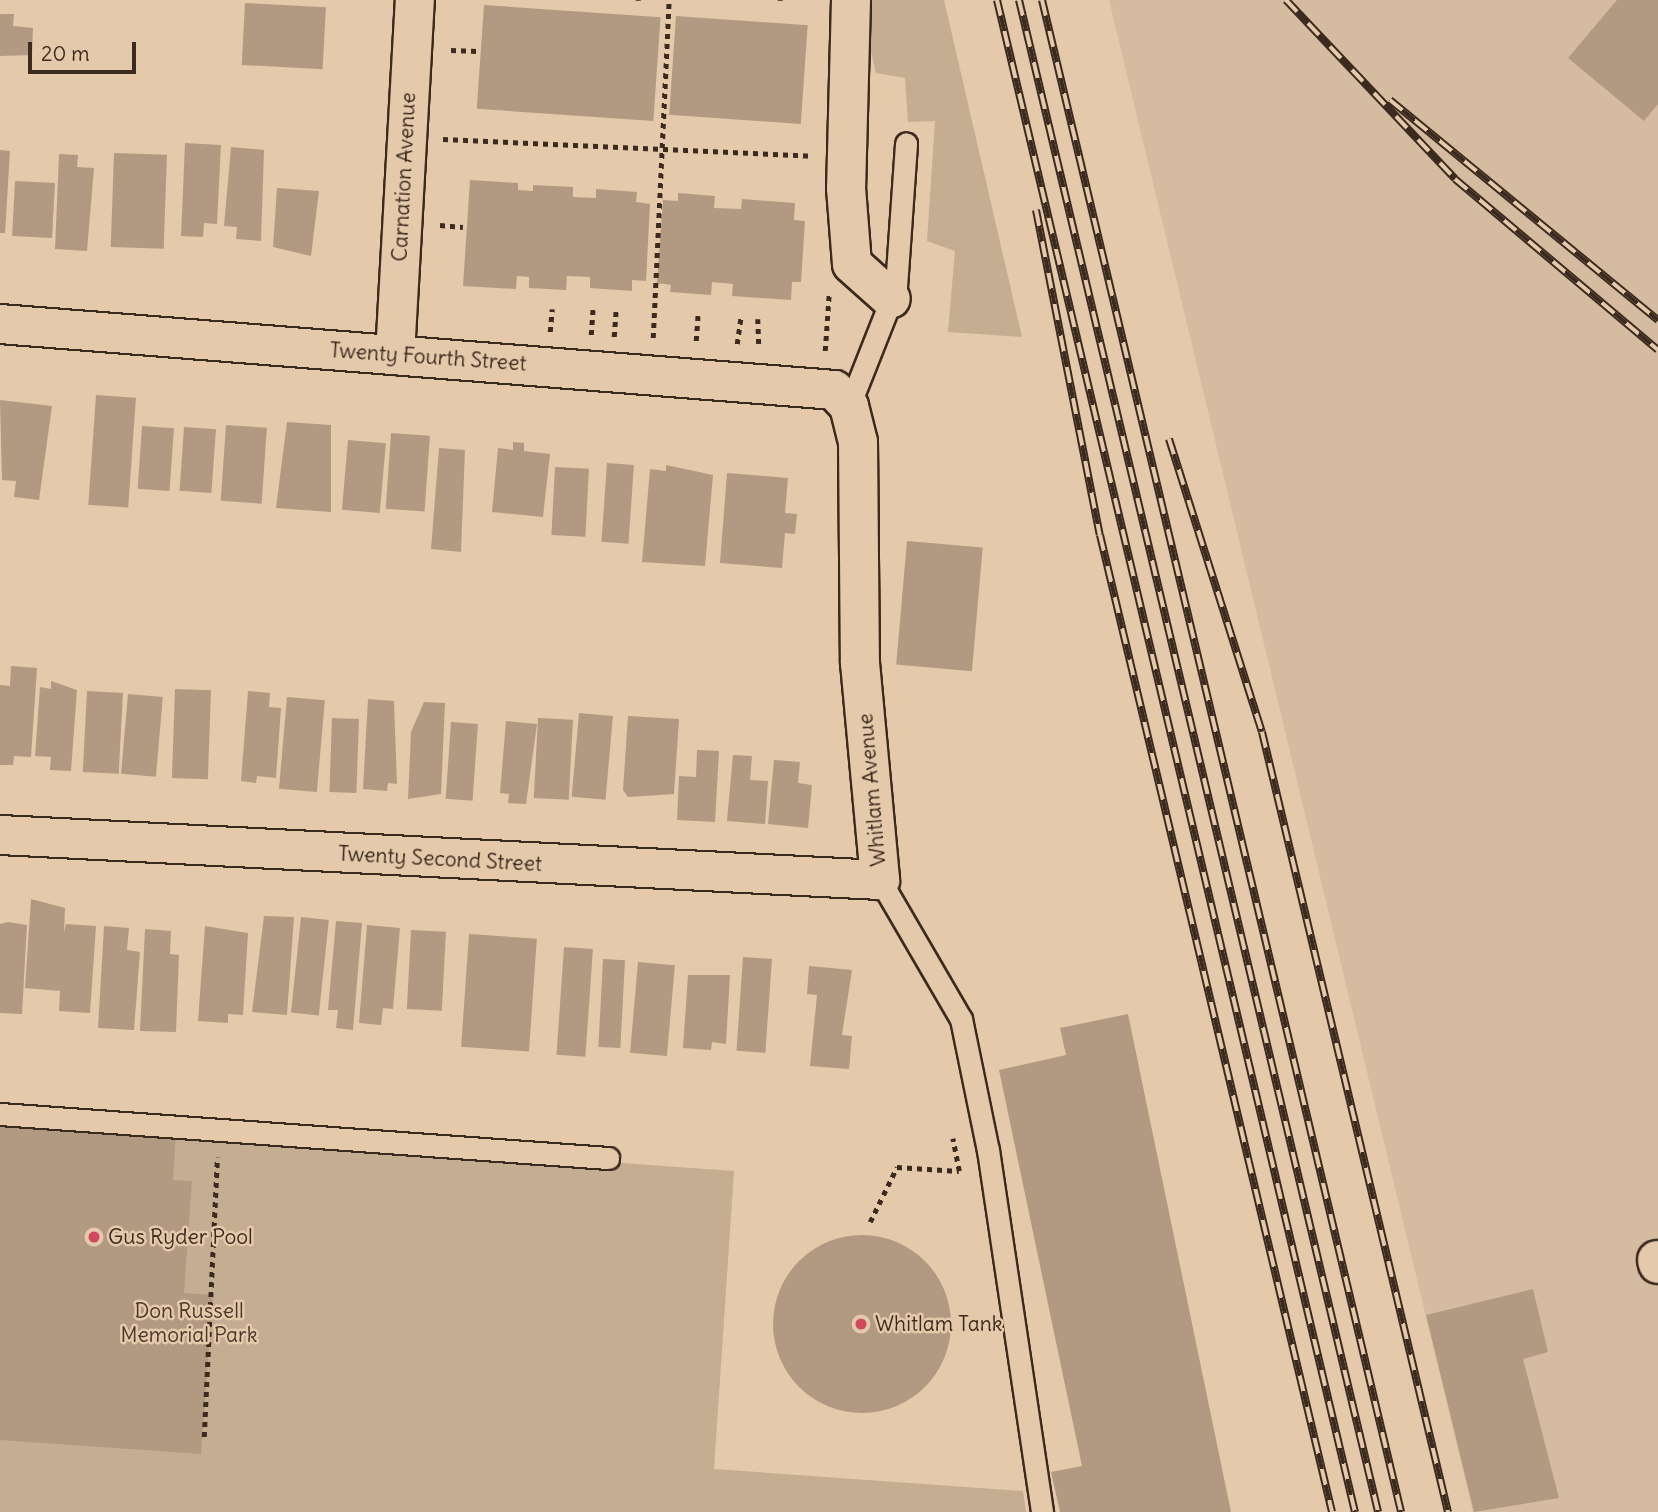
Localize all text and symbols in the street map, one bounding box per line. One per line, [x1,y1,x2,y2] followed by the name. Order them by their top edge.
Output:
[32,28,140,72] scale bar
[41,40,90,67] text: 20 m
[387,92,421,262] street label: Carnation Avenue
[329,338,527,376] street label: Twenty Fourth Street
[853,712,891,868] street label: Whitlam Avenue
[337,841,543,877] street label: Twenty Second Street
[108,1224,253,1250] place label: Gus Ryder Pool
[86,1229,102,1245] marker: Gus Ryder Pool
[121,1298,257,1348] park label: Don Russell Memorial Park
[875,1311,1003,1337] place label: Whitlam Tank
[853,1316,869,1332] marker: Whitlam Tank

